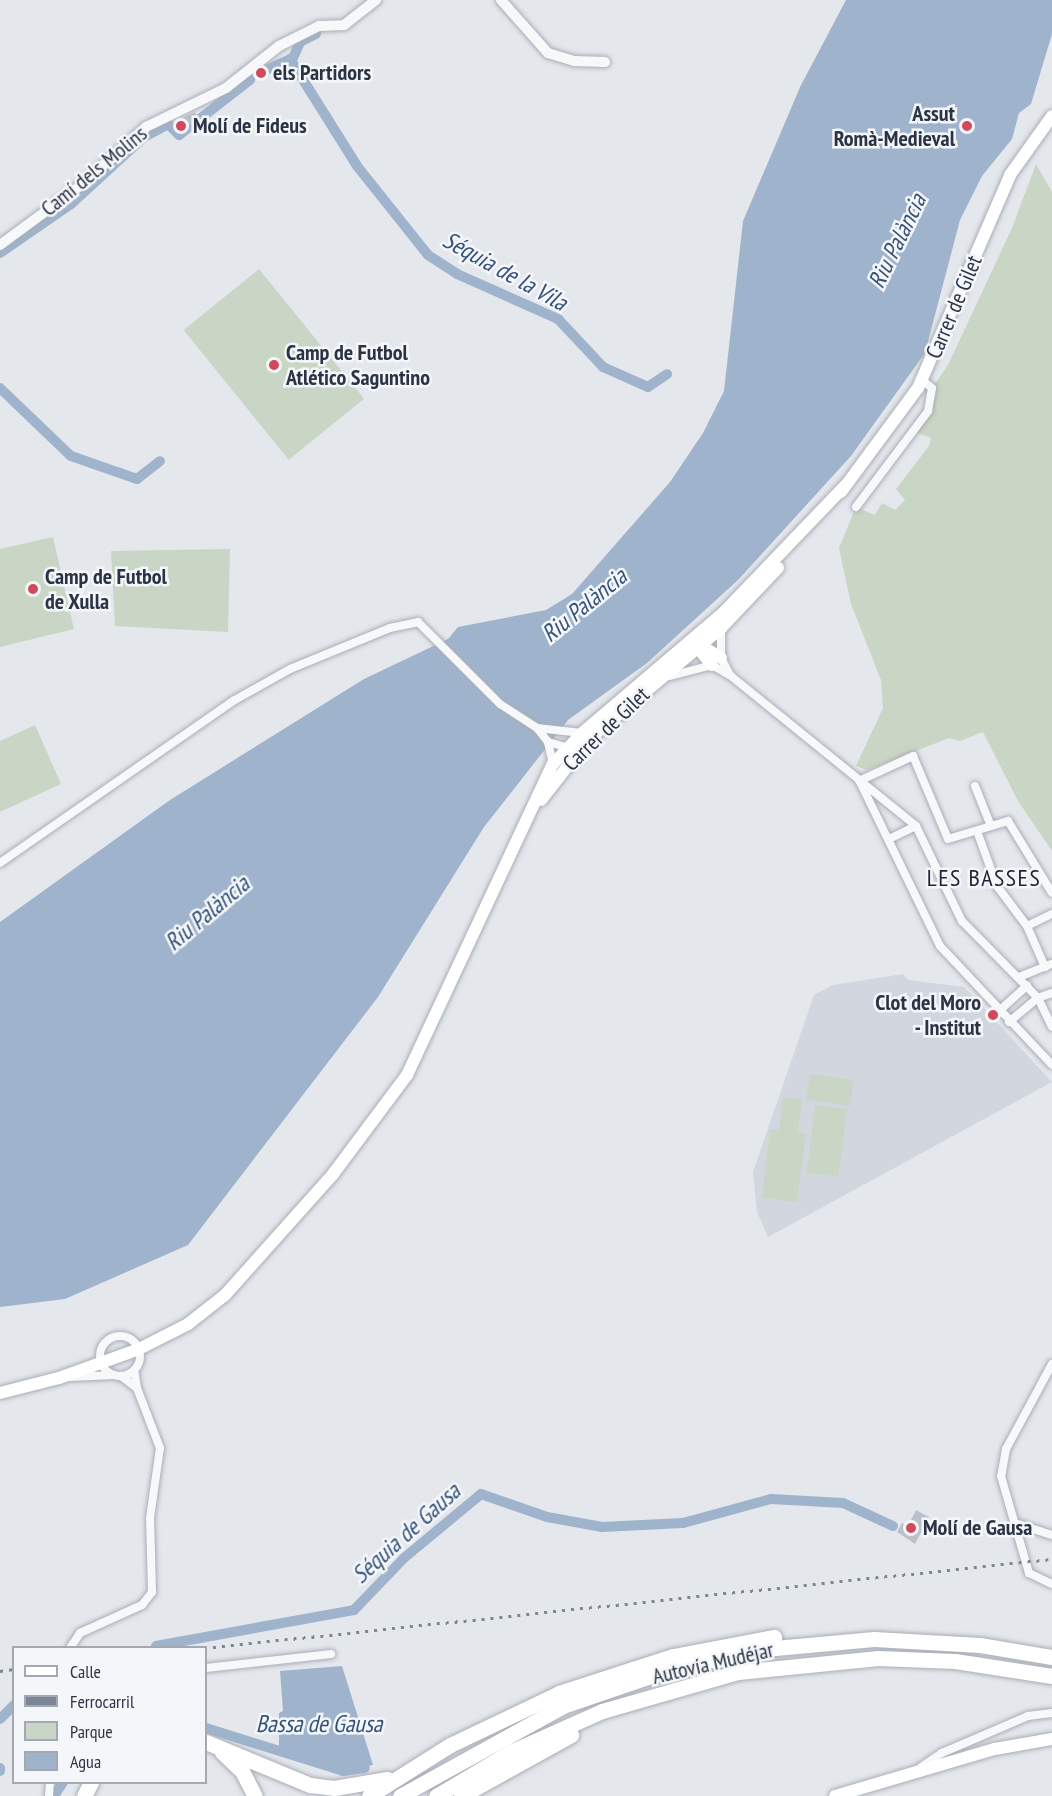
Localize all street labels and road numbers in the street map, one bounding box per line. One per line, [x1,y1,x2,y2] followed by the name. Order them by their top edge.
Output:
[36,120,152,222] street label: Camí dels Molins
[920,251,988,363] street label: Carrer de Gilet
[557,681,655,777] street label: Carrer de Gilet
[650,1636,776,1690] street label: Autovía Mudéjar

